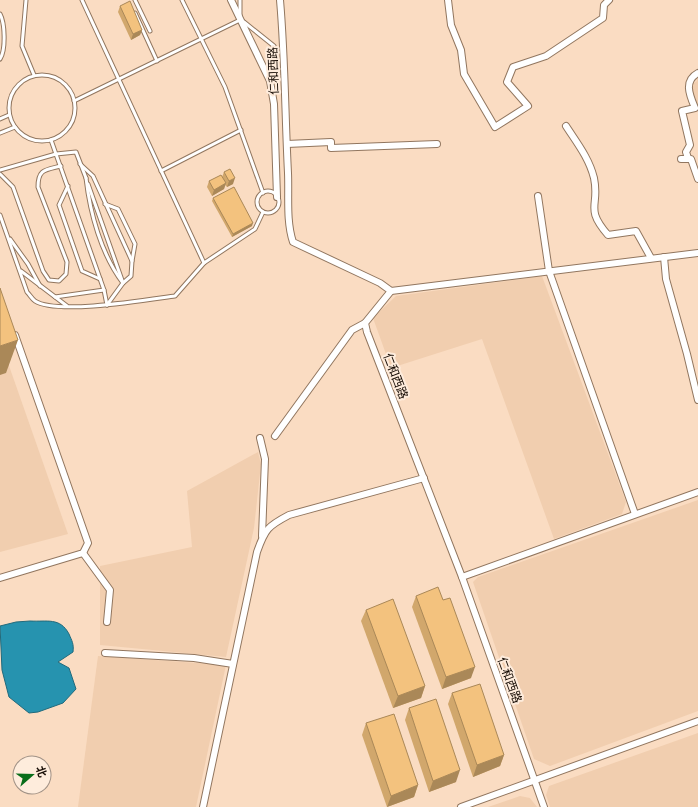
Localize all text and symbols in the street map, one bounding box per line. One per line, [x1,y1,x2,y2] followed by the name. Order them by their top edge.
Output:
[265,47,281,95] street label: 仁和西路
[380,351,412,401] street label: 仁和西路
[495,655,525,705] street label: 仁和西路
[12,755,52,795] north arrow
[33,764,50,779] text: 北

